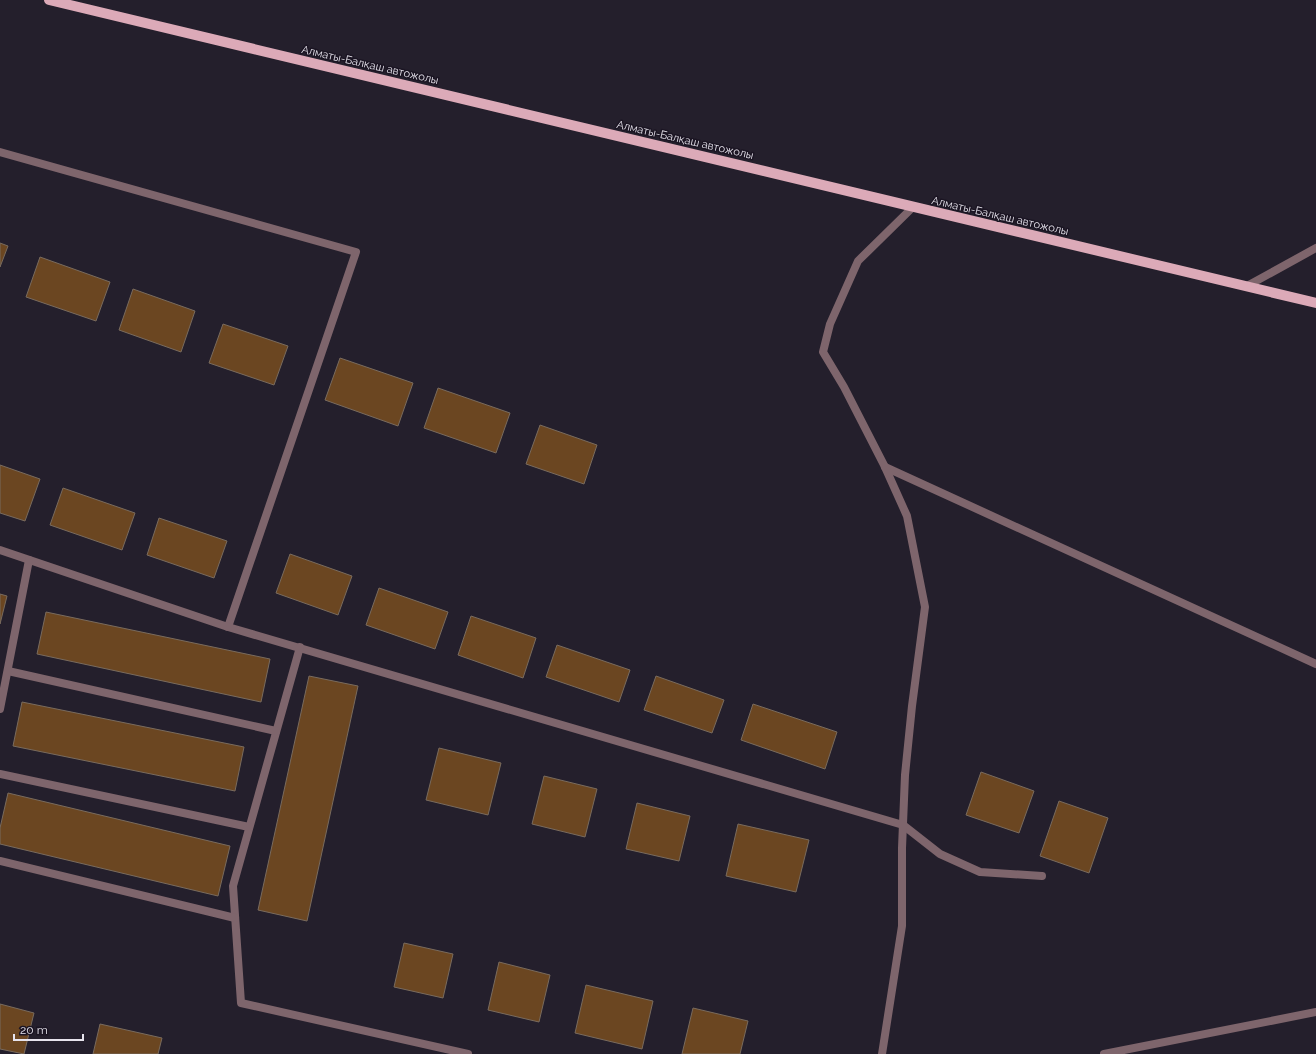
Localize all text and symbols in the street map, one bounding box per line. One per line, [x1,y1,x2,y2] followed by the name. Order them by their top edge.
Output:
[300,43,440,87] street label: Алматы-Балқаш автожолы
[615,118,755,162] street label: Алматы-Балқаш автожолы
[930,194,1070,238] street label: Алматы-Балқаш автожолы
[14,1016,83,1042] scale bar
[20,1023,48,1037] text: 20 m

